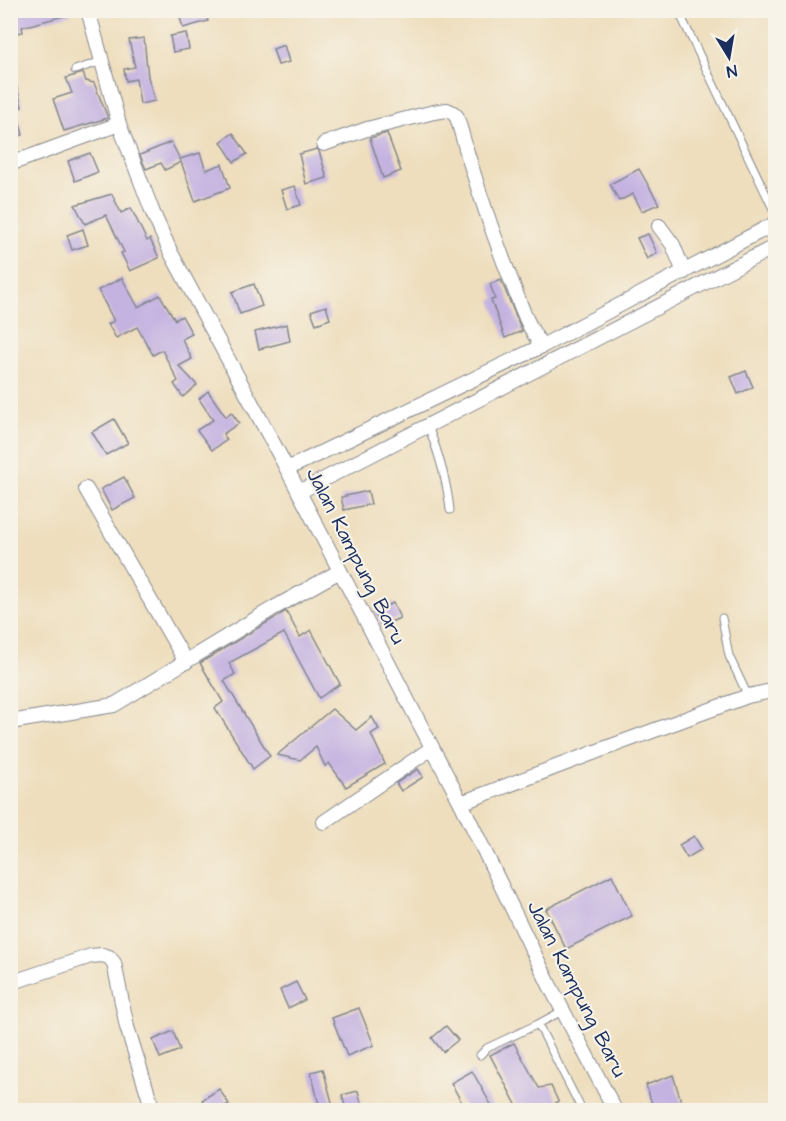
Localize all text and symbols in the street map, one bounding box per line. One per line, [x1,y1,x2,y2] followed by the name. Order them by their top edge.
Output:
[699,27,759,87] north arrow
[725,59,739,82] text: N
[297,463,413,650] street label: Jalan Kampung Baru
[518,896,634,1083] street label: Jalan Kampung Baru

